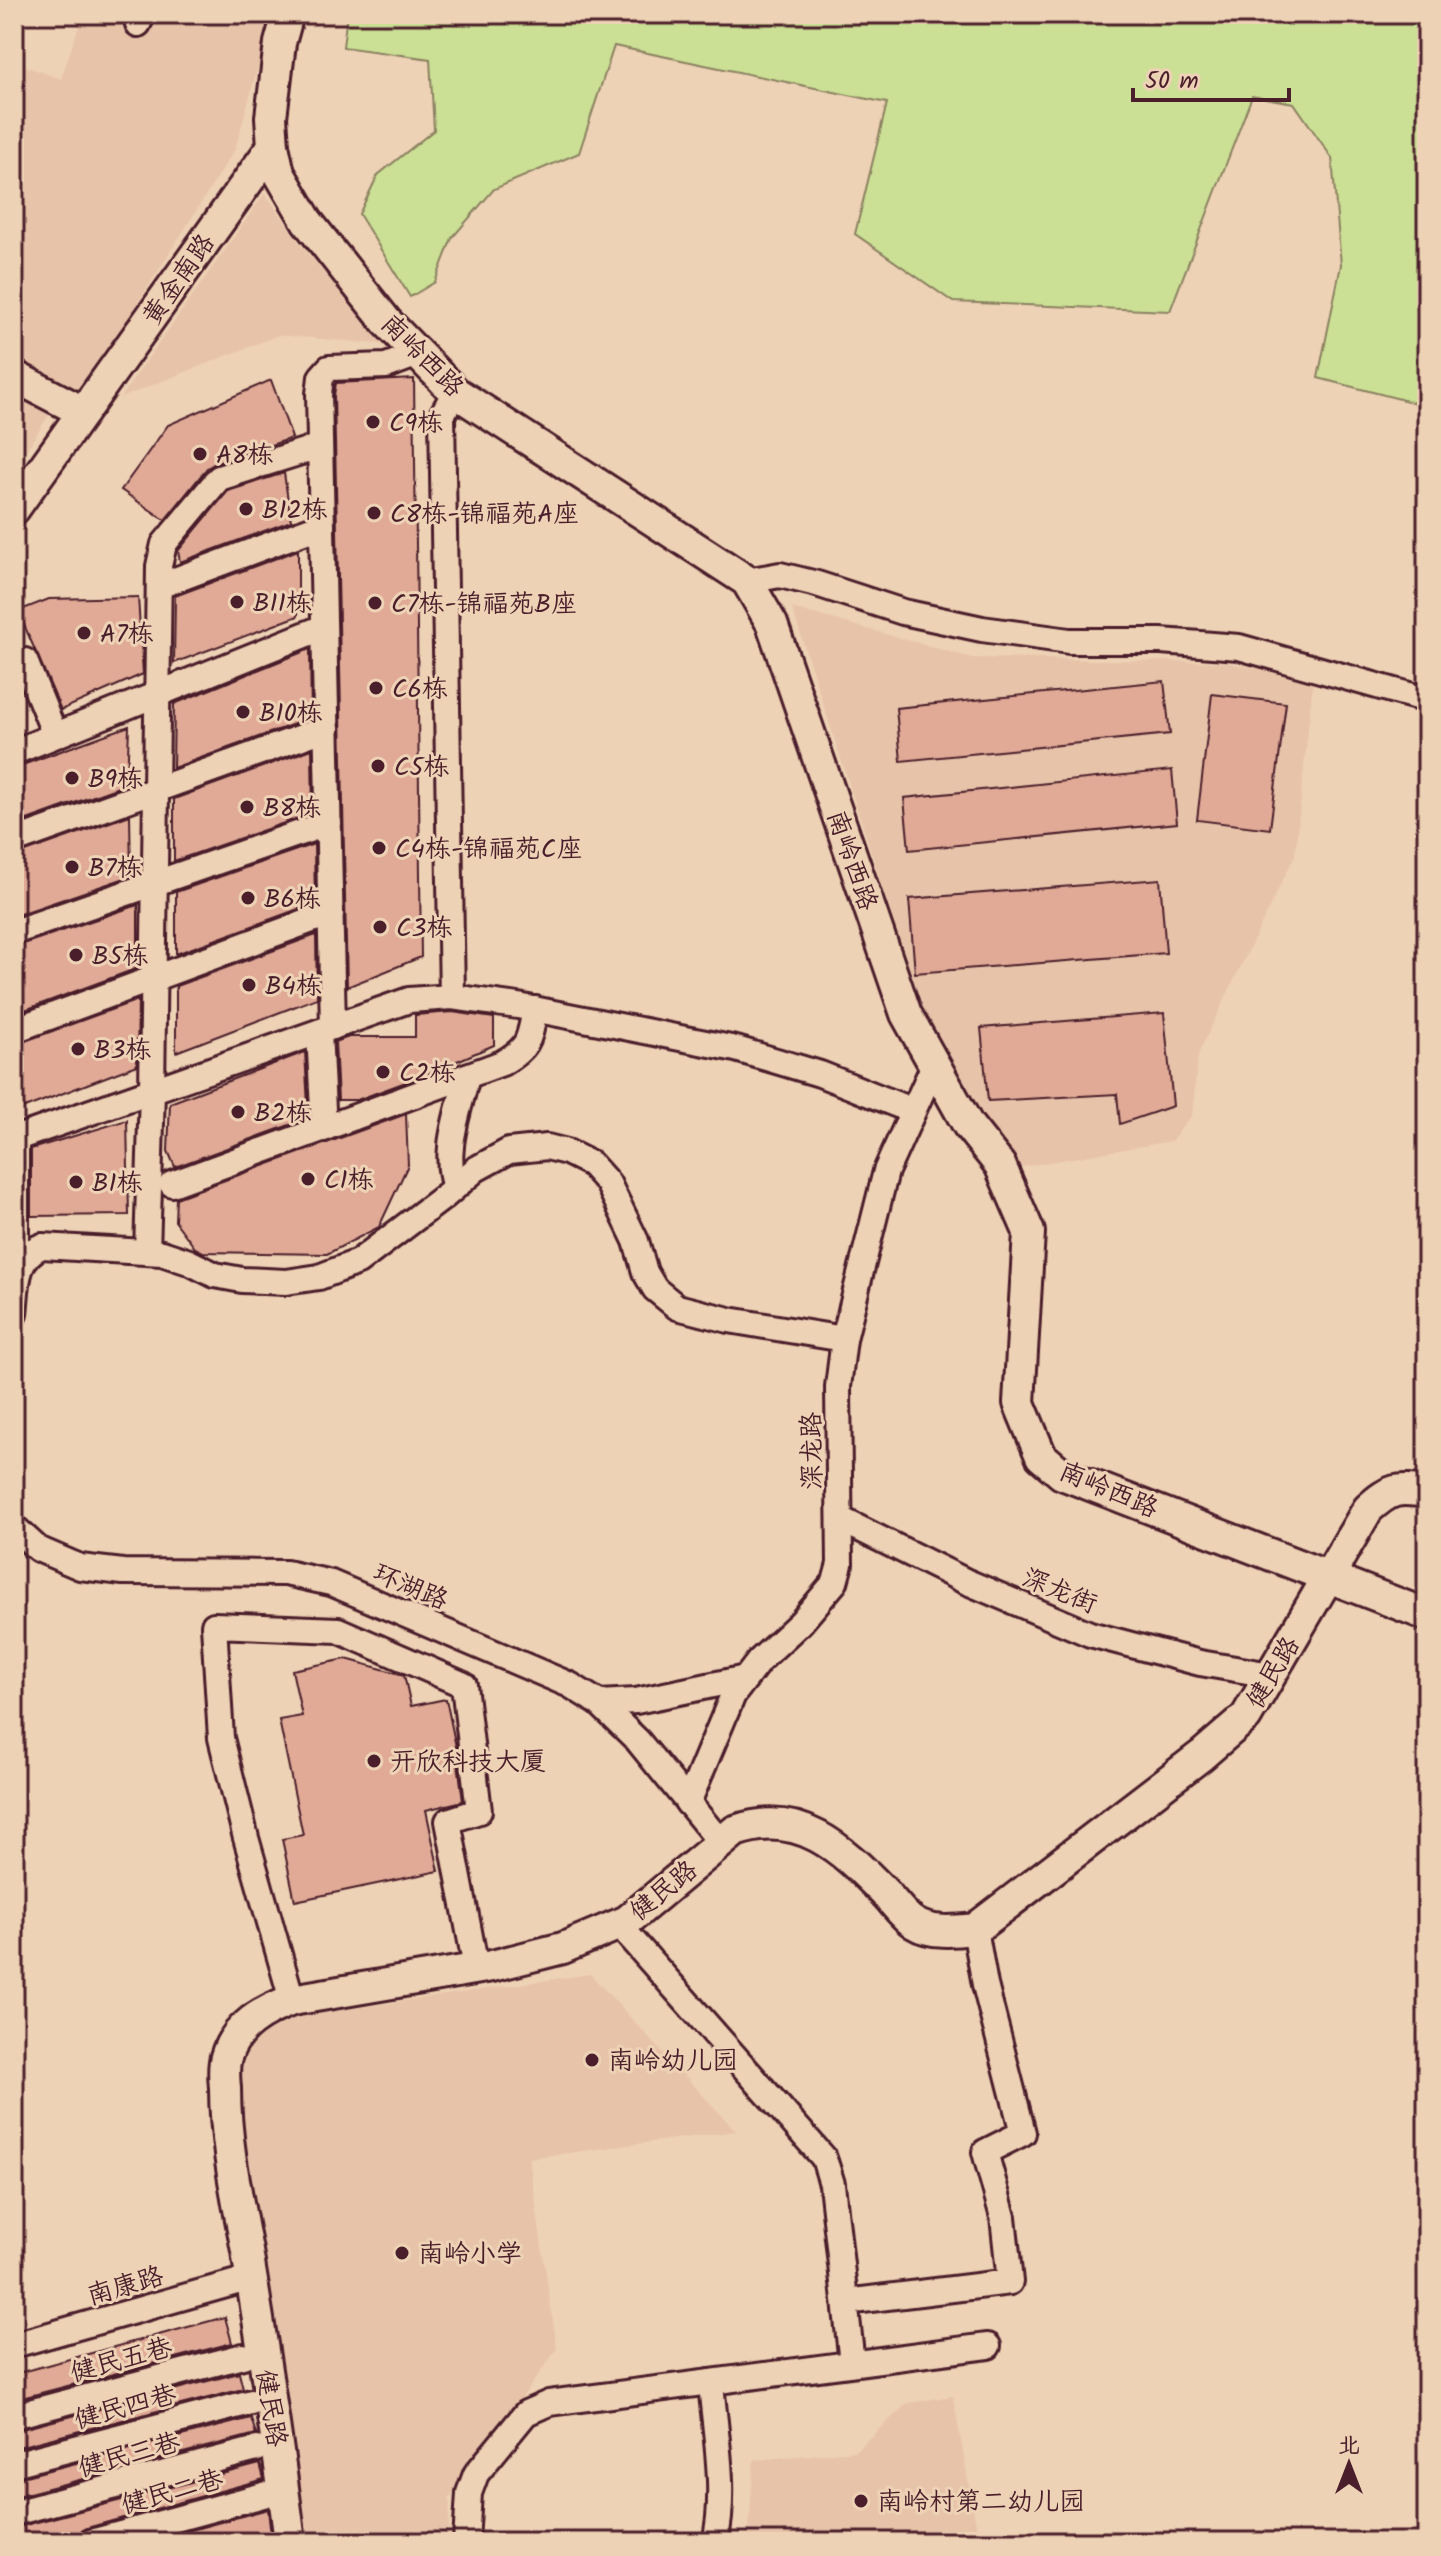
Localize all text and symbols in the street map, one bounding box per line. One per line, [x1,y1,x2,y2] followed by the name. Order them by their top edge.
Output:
[1133,52,1289,102] scale bar
[1145,62,1199,101] text: 50 m
[133,225,227,335] street label: 黄金南路
[370,305,473,408] street label: 南岭西路
[389,403,443,445] place label: C9栋
[364,413,382,431] marker: C9栋
[216,435,273,477] place label: A8栋
[191,445,209,463] marker: A8栋
[262,490,328,532] place label: B12栋
[390,494,579,536] place label: C8栋-锦福苑A座
[237,500,255,518] marker: B12栋
[365,504,383,522] marker: C8栋-锦福苑A座
[253,583,312,625] place label: B11栋
[391,584,577,626] place label: C7栋-锦福苑B座
[228,593,246,611] marker: B11栋
[366,594,384,612] marker: C7栋-锦福苑B座
[100,614,154,656] place label: A7栋
[75,624,93,642] marker: A7栋
[392,669,448,711] place label: C6栋
[367,679,385,697] marker: C6栋
[259,693,323,735] place label: B10栋
[234,703,252,721] marker: B10栋
[394,747,450,789] place label: C5栋
[369,757,387,775] marker: C5栋
[88,759,143,801] place label: B9栋
[63,769,81,787] marker: B9栋
[263,788,321,830] place label: B8栋
[238,798,256,816] marker: B8栋
[814,805,888,917] street label: 南岭西路
[395,829,582,871] place label: C4栋-锦福苑C座
[370,839,388,857] marker: C4栋-锦福苑C座
[88,848,143,890] place label: B7栋
[63,858,81,876] marker: B7栋
[264,879,321,921] place label: B6栋
[239,889,257,907] marker: B6栋
[396,908,452,950] place label: C3栋
[371,918,389,936] marker: C3栋
[92,936,149,978] place label: B5栋
[67,946,85,964] marker: B5栋
[265,966,322,1008] place label: B4栋
[240,976,258,994] marker: B4栋
[94,1030,151,1072] place label: B3栋
[69,1040,87,1058] marker: B3栋
[399,1053,456,1095] place label: C2栋
[374,1063,392,1081] marker: C2栋
[254,1093,312,1135] place label: B2栋
[229,1103,247,1121] marker: B2栋
[324,1160,374,1202] place label: C1栋
[92,1163,143,1205] place label: B1栋
[299,1170,317,1188] marker: C1栋
[67,1173,85,1191] marker: B1栋
[791,1412,835,1490] street label: 深龙路
[1052,1451,1164,1530] street label: 南岭西路
[366,1553,454,1622] street label: 环湖路
[1015,1558,1103,1626] street label: 深龙街
[1236,1629,1312,1717] street label: 健民路
[390,1742,546,1784] place label: 开欣科技大厦
[365,1752,383,1770] marker: 开欣科技大厦
[621,1851,708,1932] street label: 健民路
[608,2041,738,2083] place label: 南岭幼儿园
[583,2051,601,2069] marker: 南岭幼儿园
[418,2234,522,2276] place label: 南岭小学
[393,2244,411,2262] marker: 南岭小学
[82,2256,169,2318] street label: 南康路
[66,2327,177,2395] street label: 健民五巷
[243,2367,297,2450] street label: 健民路
[70,2374,181,2442] street label: 健民四巷
[74,2422,185,2490] street label: 健民三巷
[1309,2424,1389,2504] north arrow
[1338,2429,1360,2464] text: 北
[117,2459,228,2527] street label: 健民二巷
[877,2482,1085,2524] place label: 南岭村第二幼儿园
[852,2492,870,2510] marker: 南岭村第二幼儿园

